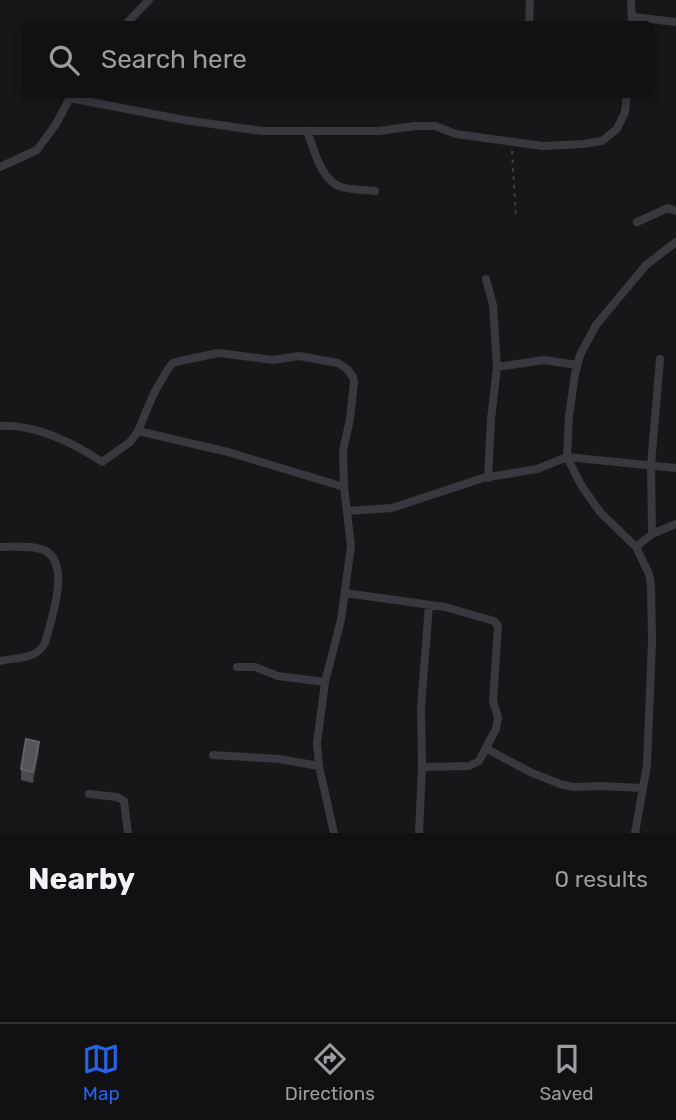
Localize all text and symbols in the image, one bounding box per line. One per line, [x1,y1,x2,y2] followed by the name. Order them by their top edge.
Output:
[21,21,655,98] search box
[45,41,83,79] icon: search
[101,44,247,75] text: Search here
[28,861,135,897] text: Nearby
[554,865,648,893] text: 0 results
[82,1040,120,1105] tab: Map
[285,1040,375,1105] tab: Directions
[539,1040,594,1105] tab: Saved

